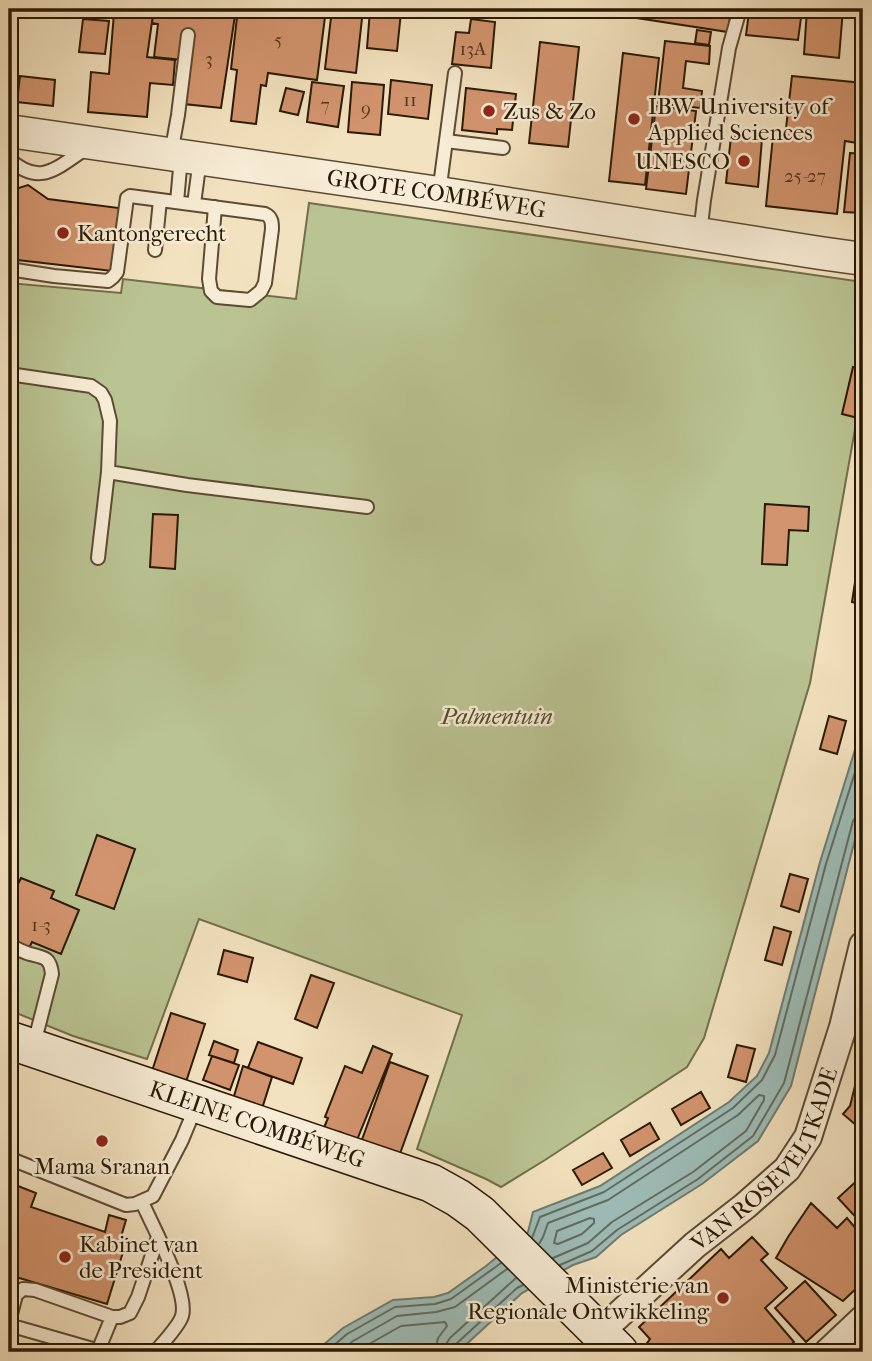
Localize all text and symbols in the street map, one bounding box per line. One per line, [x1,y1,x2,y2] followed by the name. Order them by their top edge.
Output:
[274,29,282,51] house number: 5
[460,38,487,60] house number: 13A
[205,48,213,70] house number: 3
[403,89,417,111] house number: 11
[647,93,833,146] place label: IBW University of Applied Sciences
[320,94,330,116] house number: 7
[361,98,371,120] house number: 9
[503,98,596,125] place label: Zus & Zo
[481,103,497,119] marker: Zus & Zo
[626,111,642,127] marker: IBW University of Applied Sciences
[635,148,730,175] place label: UNESCO
[736,153,752,169] marker: UNESCO
[325,164,548,224] street label: GROTE COMBÉWEG
[784,165,826,187] house number: 25-27
[77,220,227,247] place label: Kantongerecht
[55,225,71,241] marker: Kantongerecht
[440,703,553,730] park label: Palmentuin
[31,914,51,936] house number: 1-3
[685,1064,843,1258] street label: VAN ROSEVELTKADE
[145,1075,368,1174] street label: KLEINE COMBÉWEG
[94,1133,110,1149] marker: Mama Sranan
[34,1153,171,1180] place label: Mama Sranan
[79,1231,203,1284] place label: Kabinet van de President
[57,1249,73,1265] marker: Kabinet van de President
[467,1272,710,1325] place label: Ministerie van Regionale Ontwikkeling
[715,1290,731,1306] marker: Ministerie van Regionale Ontwikkeling

